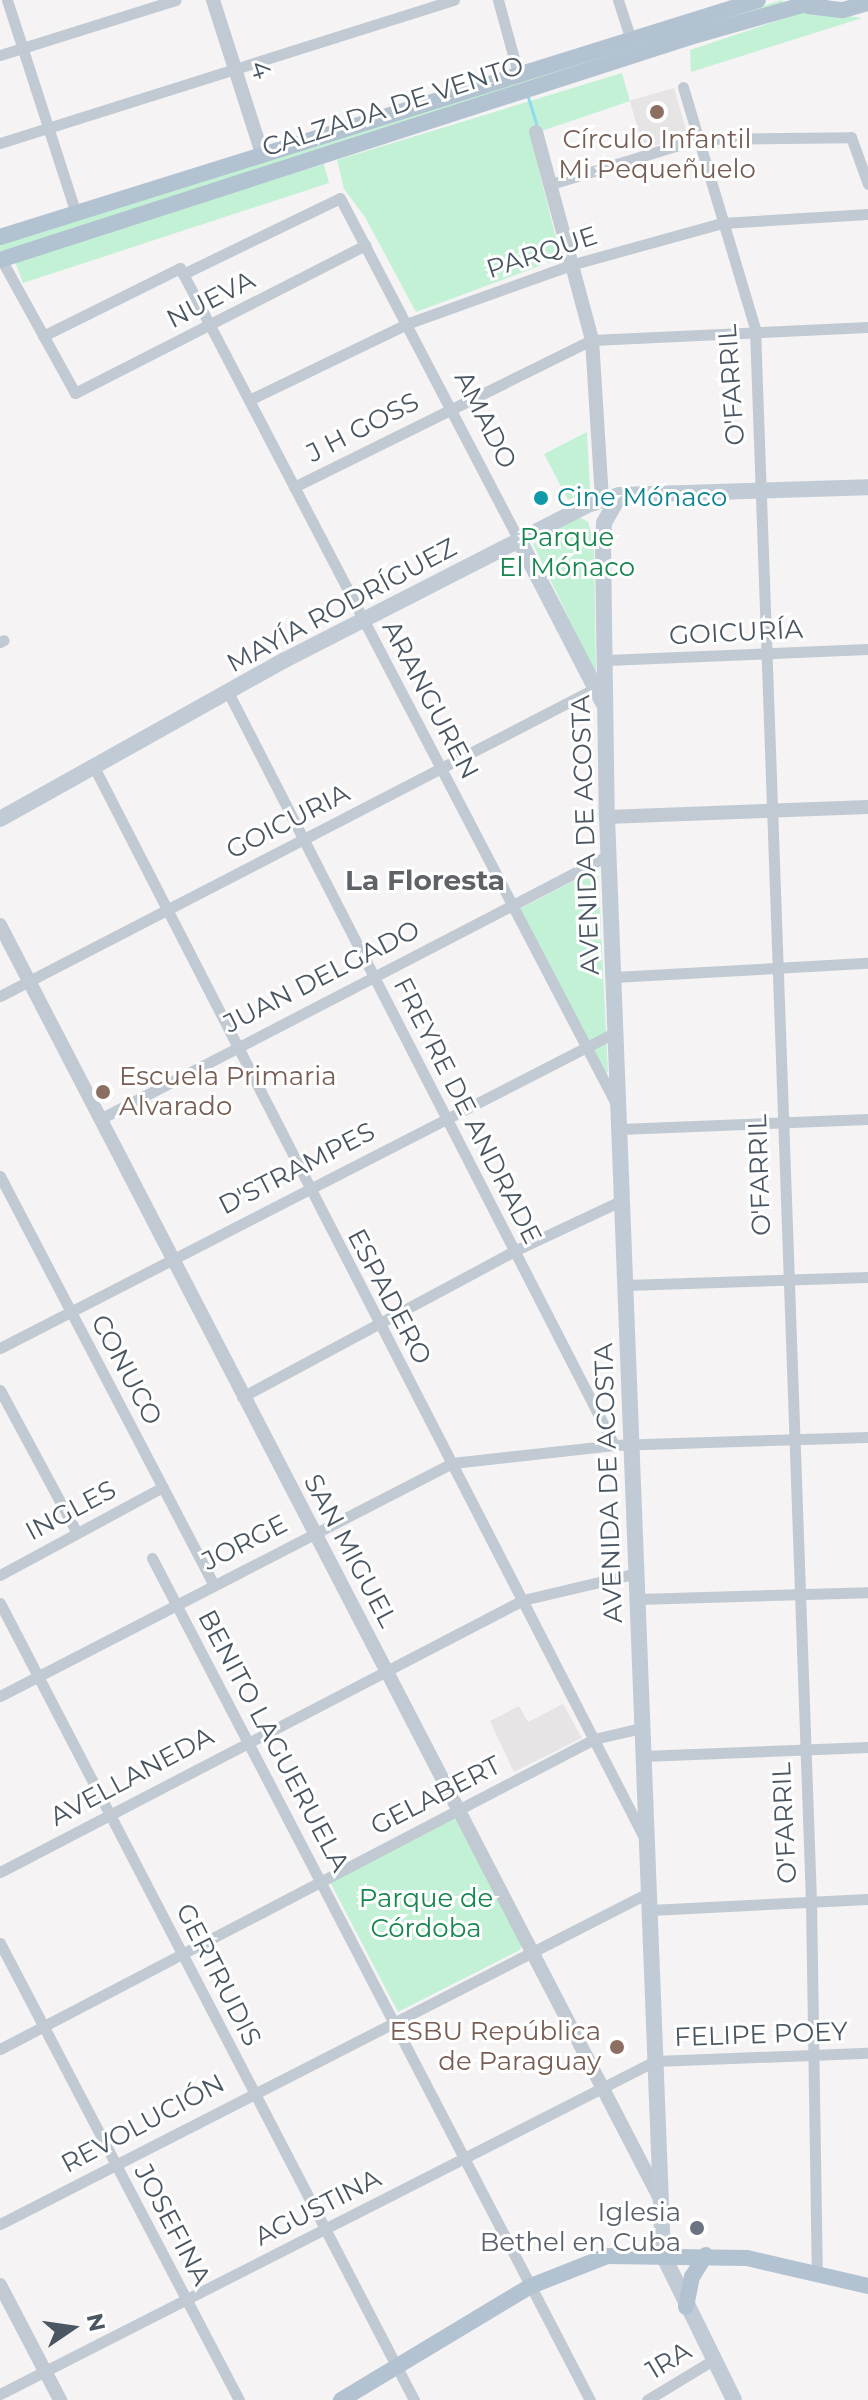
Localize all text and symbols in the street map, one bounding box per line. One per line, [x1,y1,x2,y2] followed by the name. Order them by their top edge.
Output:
[259,50,527,164] street label: CALZADA DE VENTO
[243,57,277,83] street label: 4
[648,103,666,121] marker: Círculo Infantil Mi Pequeñuelo
[558,124,756,186] place label: Círculo Infantil Mi Pequeñuelo
[483,220,601,286] street label: PARQUE
[162,265,260,335] street label: NUEVA
[712,323,752,447] street label: O'FARRIL
[447,366,523,474] street label: AMADO
[302,386,424,470] street label: J H GOSS
[557,482,727,514] place label: Cine Mónaco
[532,489,550,507] marker: Cine Mónaco
[499,522,635,584] park label: Parque El Mónaco
[222,532,462,680] street label: MAYÍA RODRÍGUEZ
[668,614,804,652] street label: GOICURÍA
[375,615,485,785] street label: ARANGUREN
[566,694,606,976] street label: AVENIDA DE ACOSTA
[221,778,355,866] street label: GOICURIA
[345,863,505,897] district label: La Floresta
[219,914,425,1040] street label: JUAN DELGADO
[386,973,548,1249] street label: FREYRE DE ANDRADE
[119,1061,337,1122] place label: Escuela Primaria Alvarado
[94,1083,112,1101] marker: Escuela Primaria Alvarado
[742,1114,778,1236] street label: O'FARRIL
[214,1116,380,1222] street label: D'STRAMPES
[340,1224,438,1370] street label: ESPADERO
[84,1310,168,1430] street label: CONUCO
[589,1342,629,1624] street label: AVENIDA DE ACOSTA
[297,1469,403,1633] street label: SAN MIGUEL
[21,1474,121,1548] street label: INGLES
[197,1508,293,1578] street label: JORGE
[191,1605,355,1877] street label: BENITO LAGUERUELA
[45,1721,219,1833] street label: AVELLANEDA
[366,1750,506,1842] street label: GELABERT
[766,1761,804,1885] street label: O'FARRIL
[359,1883,493,1944] park label: Parque de Córdoba
[169,1899,267,2051] street label: GERTRUDIS
[389,2016,601,2078] place label: ESBU República de Paraguay
[674,2016,848,2054] street label: FELIPE POEY
[608,2038,626,2056] marker: ESBU República de Paraguay
[56,2068,230,2180] street label: REVOLUCIÓN
[127,2159,217,2291] street label: JOSEFINA
[250,2163,386,2253] street label: AGUSTINA
[480,2197,681,2258] place label: Iglesia Bethel en Cuba
[688,2219,706,2237] marker: Iglesia Bethel en Cuba
[32,2288,112,2368] north arrow
[81,2311,111,2334] text: N
[641,2336,697,2386] street label: 1RA

